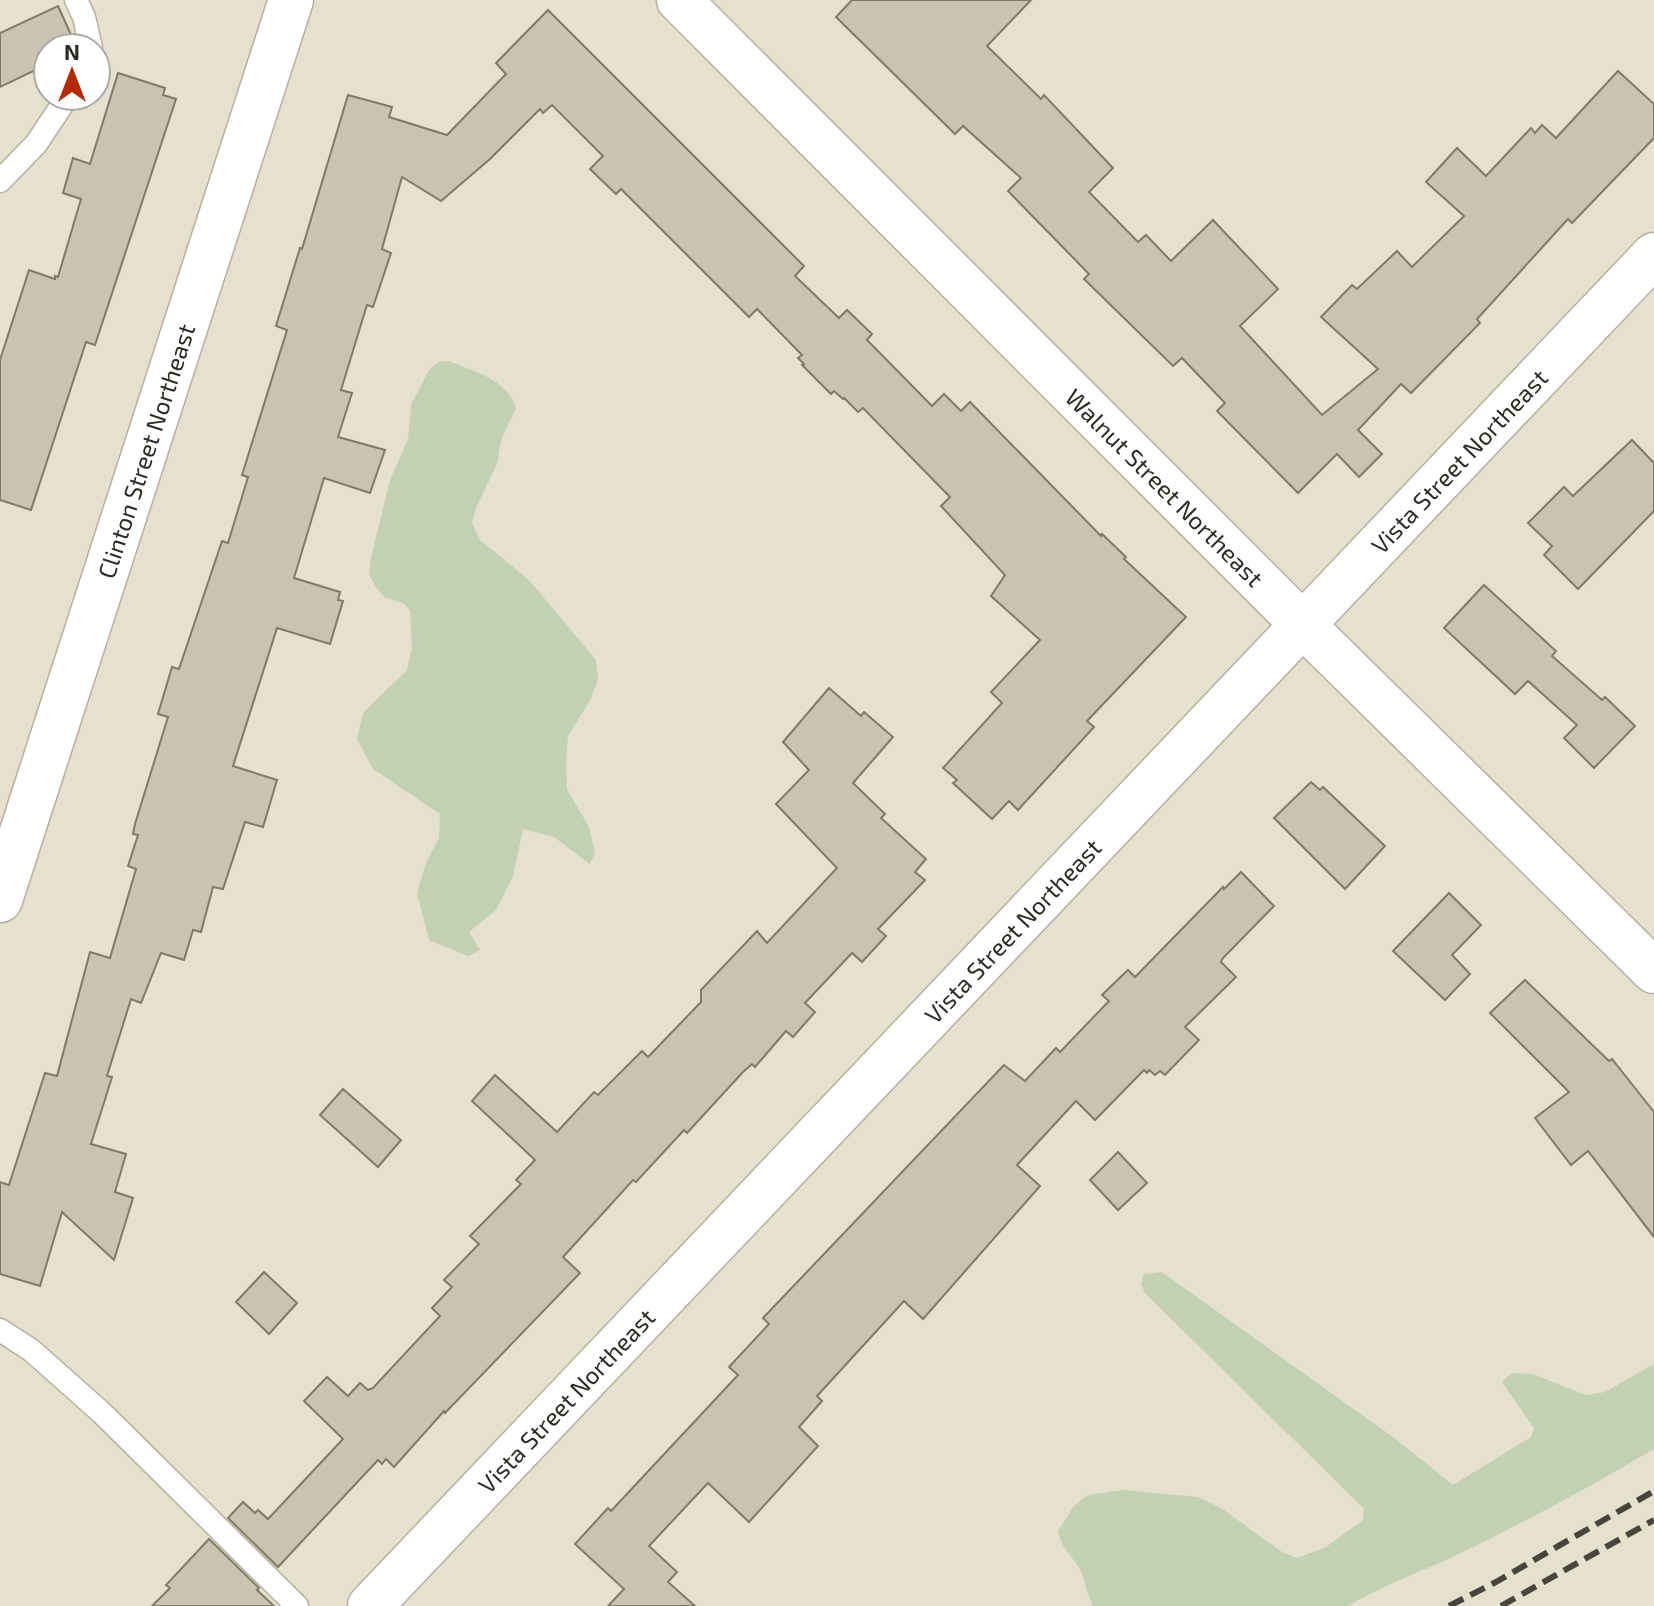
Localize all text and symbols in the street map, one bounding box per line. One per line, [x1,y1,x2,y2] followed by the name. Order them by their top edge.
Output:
[32,32,112,112] north arrow
[64,38,80,64] text: N
[91,320,200,582] street label: Clinton Street Northeast
[1364,363,1553,559] street label: Vista Street Northeast
[1060,382,1270,592] street label: Walnut Street Northeast
[918,832,1106,1029] street label: Vista Street Northeast
[471,1302,660,1498] street label: Vista Street Northeast

